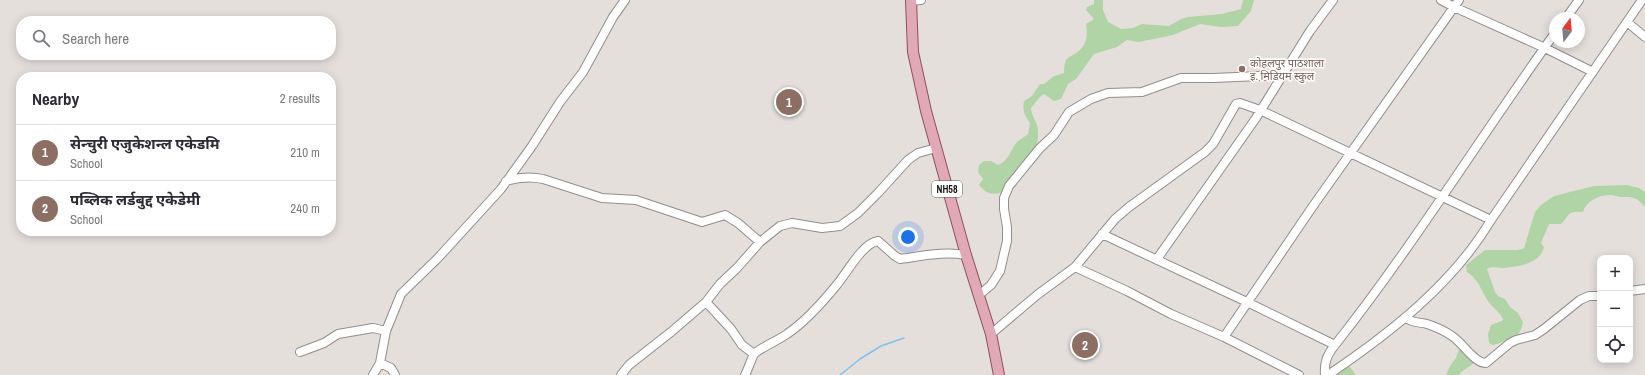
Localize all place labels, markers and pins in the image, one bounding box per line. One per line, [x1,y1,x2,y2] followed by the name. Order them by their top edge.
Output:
[1250,56,1324,83] place label: कोहलपुर पाठशाला इ. मिडियम स्कुल
[1237,64,1247,74] marker: कोहलपुर पाठशाला इ. मिडियम स्कुल
[776,87,802,117] pin: 1
[1072,330,1098,360] pin: 2

